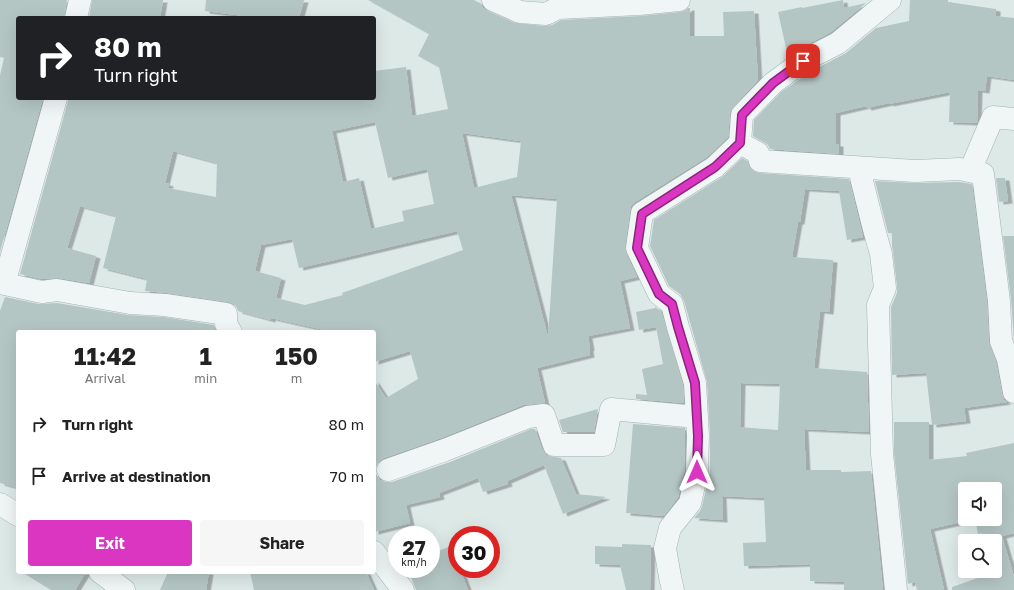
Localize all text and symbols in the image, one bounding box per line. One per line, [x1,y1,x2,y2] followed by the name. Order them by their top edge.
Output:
[94,30,162,63] text: 80 m
[28,32,80,84] icon: right
[786,44,820,78] pin
[792,50,814,72] icon: arrive
[94,64,178,86] text: Turn right
[74,341,136,370] text: 11:42
[200,341,212,370] text: 1
[275,341,318,370] text: 150
[85,370,125,386] text: Arrival
[194,370,217,386] text: min
[291,370,302,386] text: m
[28,413,50,435] icon: right
[62,415,133,433] text: Turn right
[329,415,364,433] text: 80 m
[676,451,718,493] position arrow
[28,465,50,487] icon: arrive
[62,467,211,485] text: Arrive at destination
[330,467,364,485] text: 70 m
[958,482,1002,578] map controls
[958,482,1002,526] button: sound
[28,520,192,566] button: Exit
[200,520,364,566] button: Share
[448,526,500,578] speed limit sign: 30
[958,534,1002,578] button: search
[402,535,426,559] text: 27
[401,556,427,568] text: km/h

